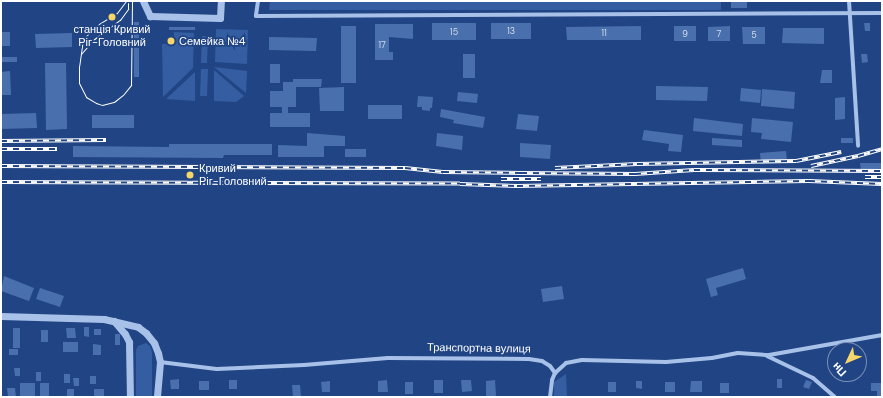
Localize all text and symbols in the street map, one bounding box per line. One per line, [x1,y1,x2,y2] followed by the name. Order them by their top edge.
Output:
[107,12,117,22] marker: станція Кривий Ріг-Головний
[73,23,151,49] place label: станція Кривий Ріг-Головний
[507,26,515,36] house number: 13
[450,27,458,37] house number: 15
[601,28,607,38] house number: 11
[682,29,688,39] house number: 9
[717,29,721,39] house number: 7
[751,30,757,40] house number: 5
[179,34,245,48] place label: Семейка №4
[166,36,176,46] marker: Семейка №4
[378,40,386,50] house number: 17
[199,162,267,188] place label: Кривий Ріг-Головний
[184,169,196,181] marker: Кривий Ріг-Головний
[427,340,531,356] street label: Транспортна вулиця
[827,342,867,382] north arrow
[829,360,849,380] text: Пн

